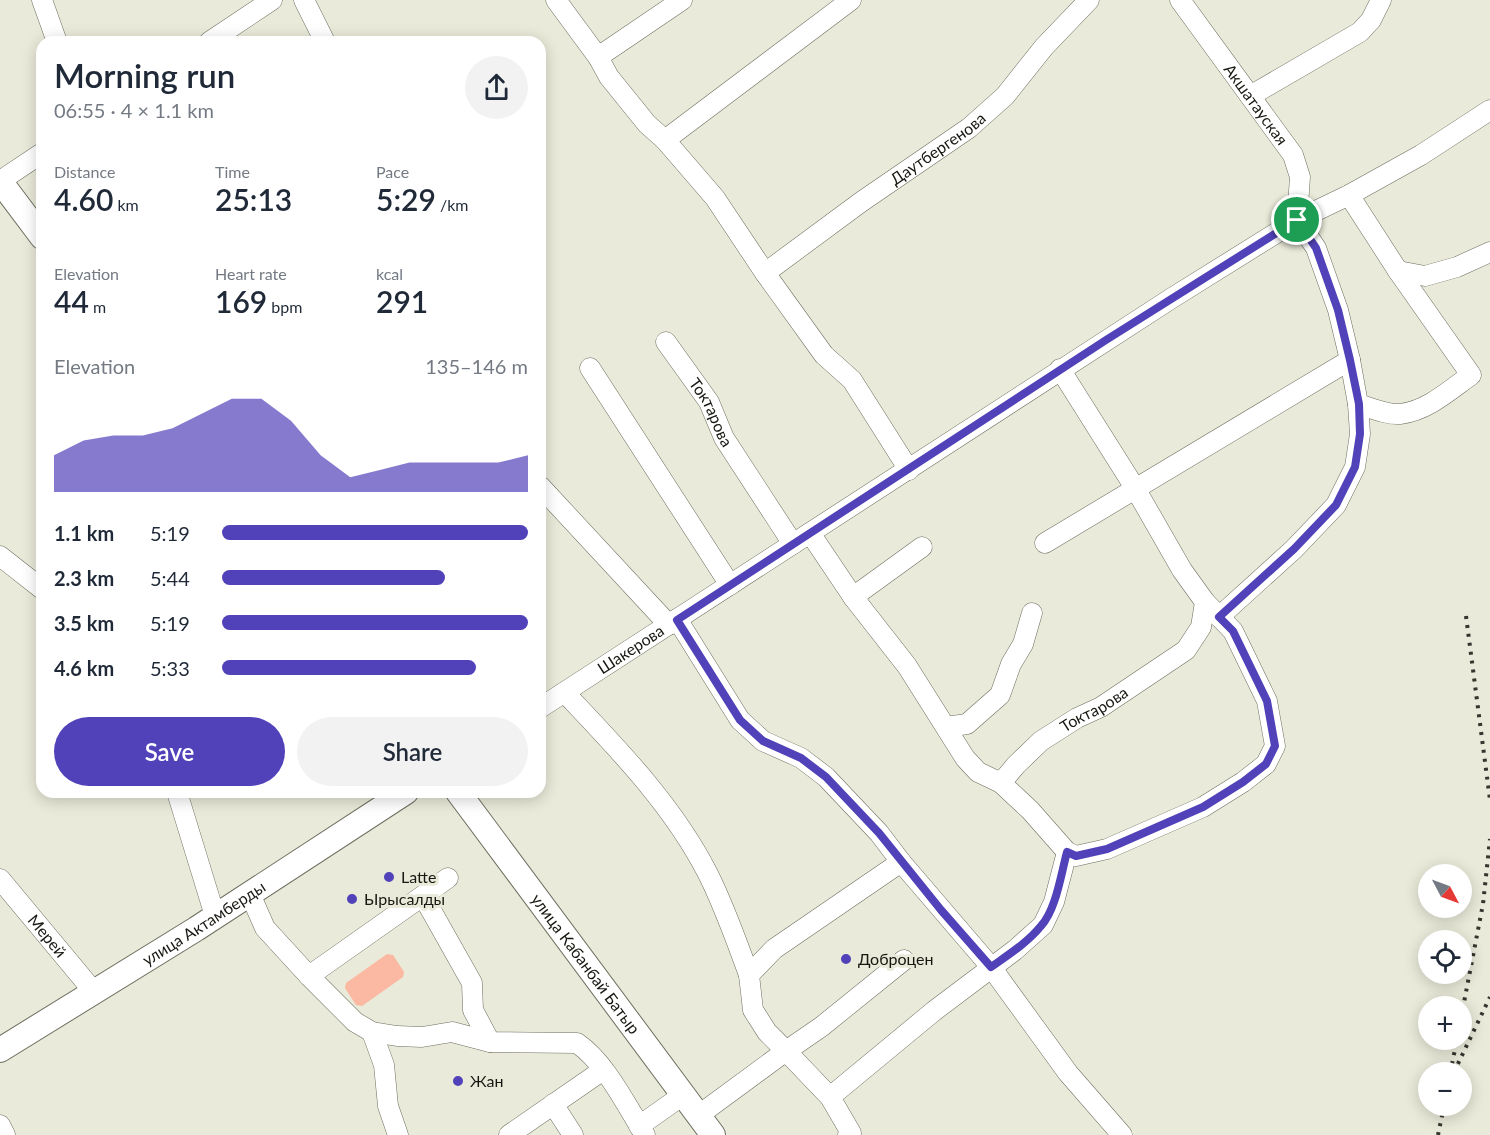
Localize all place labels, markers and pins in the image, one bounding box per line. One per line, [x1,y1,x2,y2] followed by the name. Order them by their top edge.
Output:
[1271,194,1322,245] pin
[401,867,436,886] place label: Latte
[382,870,396,884] marker: Latte
[364,889,445,908] place label: Ырысалды
[345,892,359,906] marker: Ырысалды
[858,949,934,968] place label: Доброцен
[839,952,853,966] marker: Доброцен
[470,1071,503,1090] place label: Жан
[451,1074,465,1088] marker: Жан

